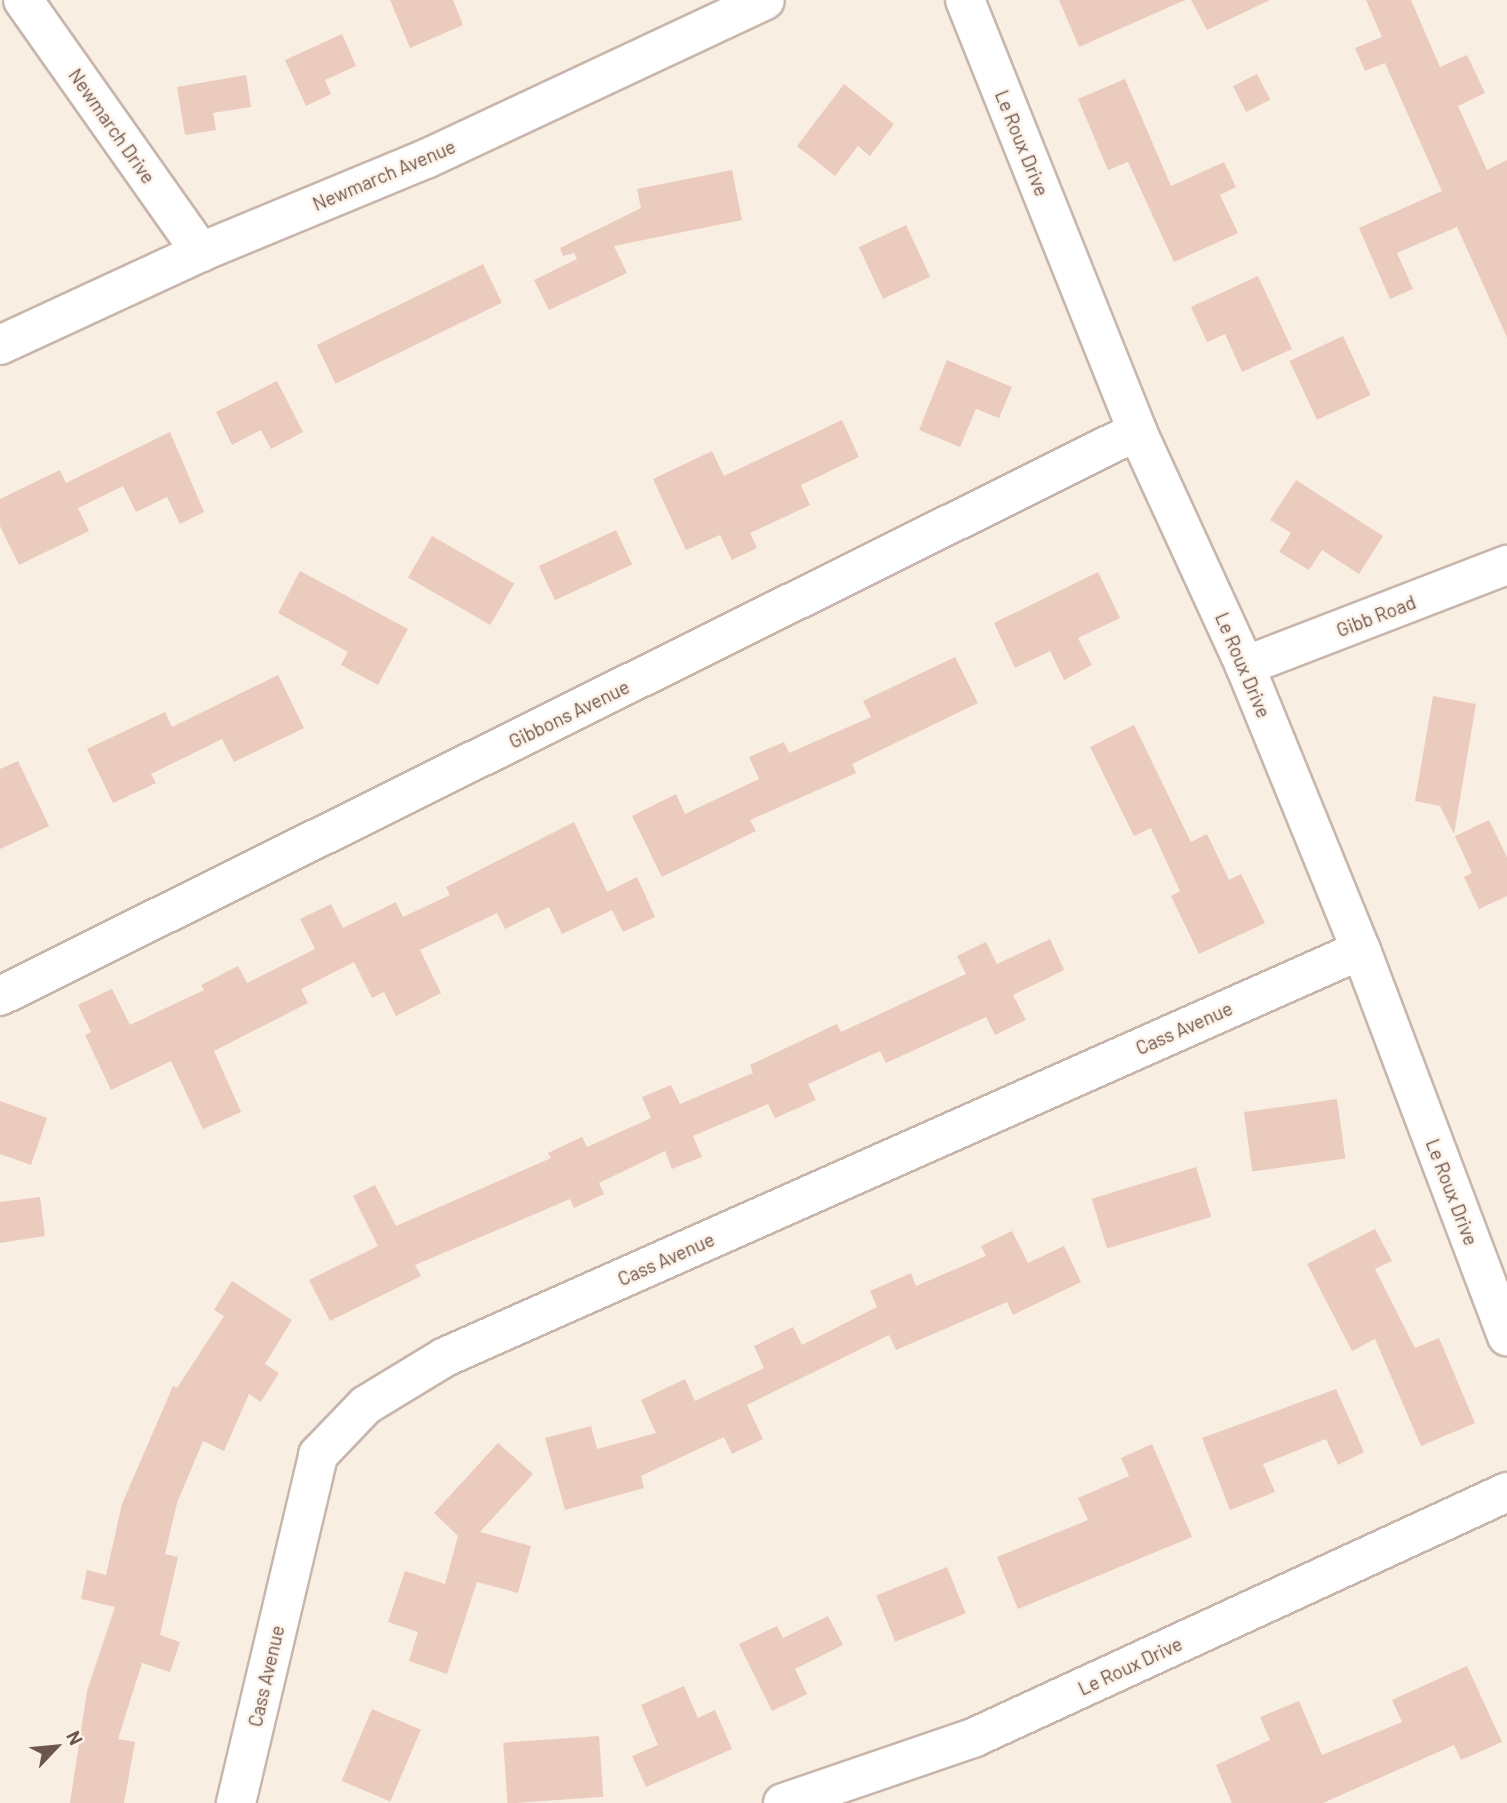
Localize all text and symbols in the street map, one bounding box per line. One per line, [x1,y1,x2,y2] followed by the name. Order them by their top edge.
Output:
[64,64,160,188] street label: Newmarch Drive
[990,87,1054,199] street label: Le Roux Drive
[309,135,459,215] street label: Newmarch Avenue
[1333,590,1419,642] street label: Gibb Road
[1211,609,1275,721] street label: Le Roux Drive
[505,675,633,753] street label: Gibbons Avenue
[1132,997,1236,1059] street label: Cass Avenue
[1421,1136,1483,1248] street label: Le Roux Drive
[614,1228,718,1290] street label: Cass Avenue
[243,1623,289,1729] street label: Cass Avenue
[1074,1632,1186,1700] street label: Le Roux Drive
[21,1712,91,1782] north arrow
[62,1727,88,1748] text: N

